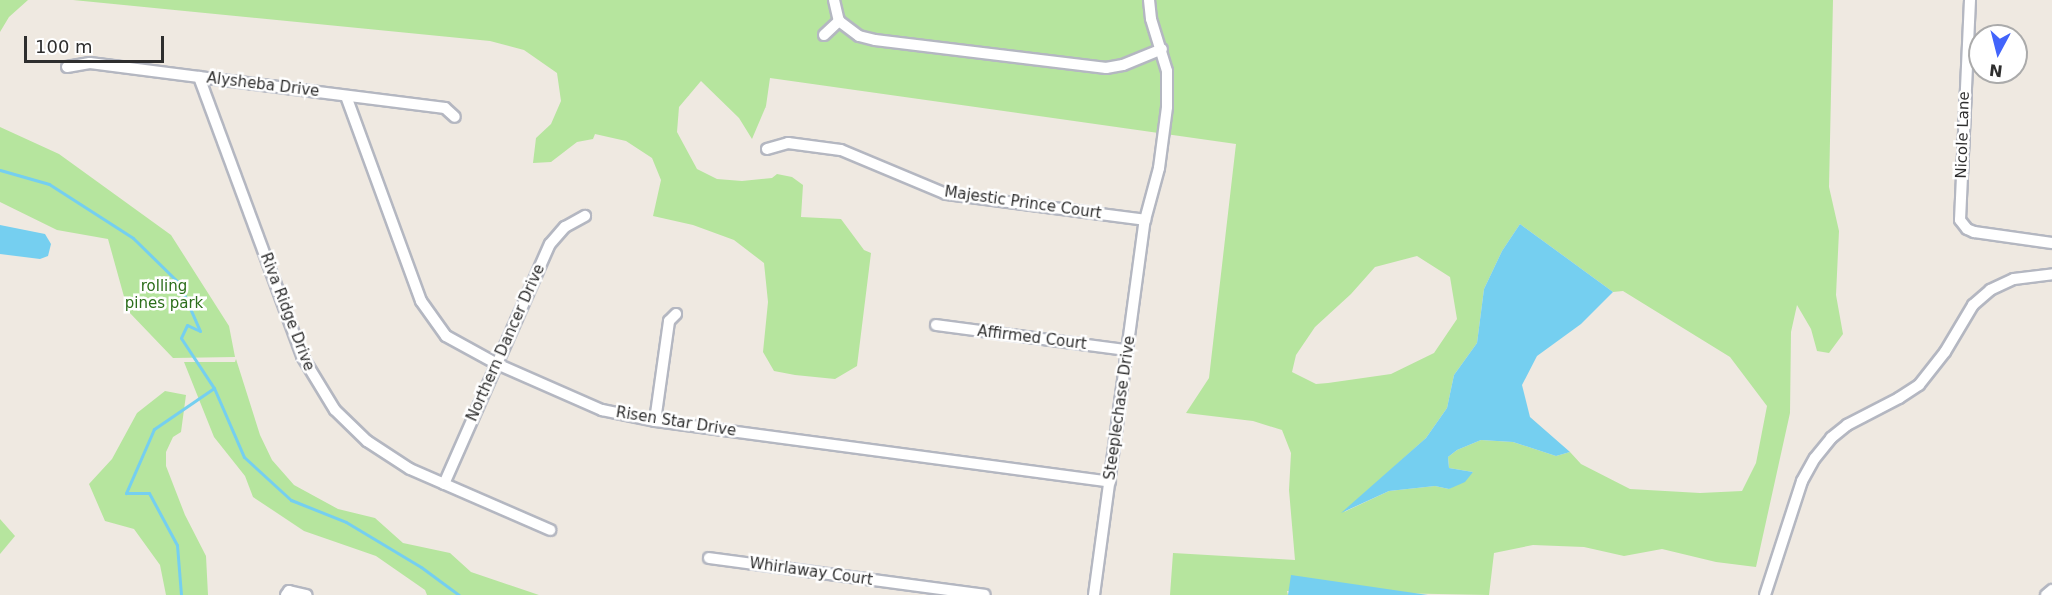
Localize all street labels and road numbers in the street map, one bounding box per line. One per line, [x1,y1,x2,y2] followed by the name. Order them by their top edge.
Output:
[206,69,320,101] street label: Alysheba Drive
[1952,91,1974,179] street label: Nicole Lane
[943,183,1103,223] street label: Majestic Prince Court
[256,250,318,374] street label: Riva Ridge Drive
[463,262,549,424] street label: Northern Dancer Drive
[976,322,1088,354] street label: Affirmed Court
[1101,335,1139,481] street label: Steeplechase Drive
[615,404,737,440] street label: Risen Star Drive
[748,554,874,590] street label: Whirlaway Court

